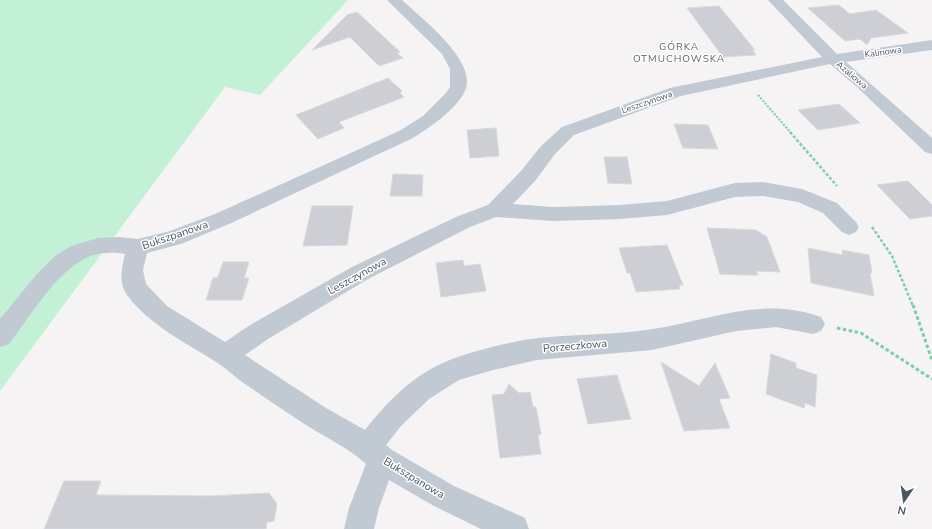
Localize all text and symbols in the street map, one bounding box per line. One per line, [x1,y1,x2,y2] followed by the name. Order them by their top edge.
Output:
[633,40,725,66] district label: GÓRKA OTMUCHOWSKA
[864,43,903,61] street label: Kalinowa
[834,58,870,92] street label: Azaliowa
[620,88,674,116] street label: Leszczynowa
[140,217,210,253] street label: Bukszpanowa
[325,254,389,298] street label: Leszczynowa
[542,336,608,356] street label: Porzeczkowa
[381,454,448,502] street label: Bukszpanowa
[884,481,924,521] north arrow
[896,502,908,518] text: N

